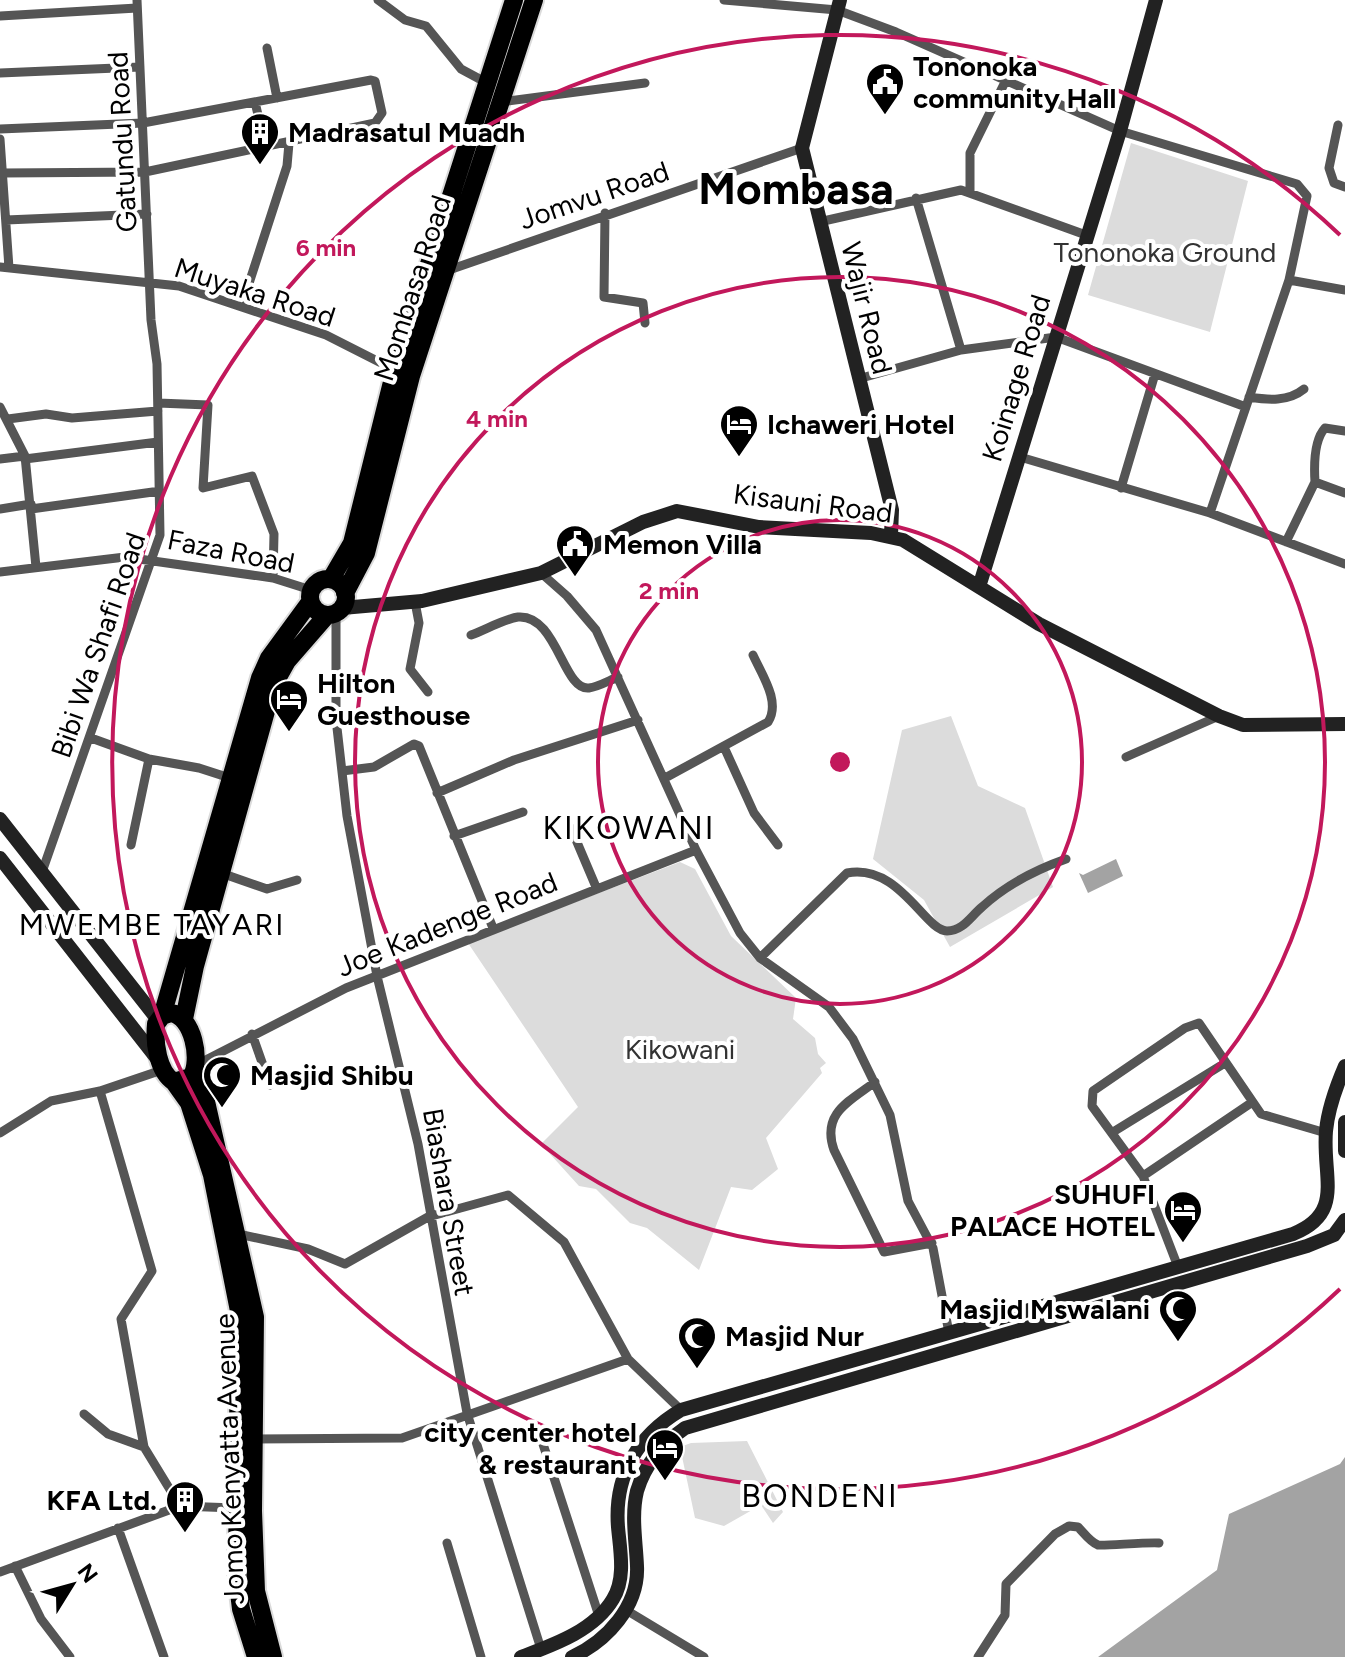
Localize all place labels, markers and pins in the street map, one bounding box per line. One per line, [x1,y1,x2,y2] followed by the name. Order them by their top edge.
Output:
[913,49,1116,115] place label: Tononoka community Hall
[864,61,906,116] public building icon: Tononoka community Hall
[239,111,281,166] building icon: Madrasatul Muadh
[288,115,525,149] place label: Madrasatul Muadh
[718,403,760,458] hotel icon: Ichaweri Hotel
[767,407,955,441] place label: Ichaweri Hotel
[554,523,596,578] public building icon: Memon Villa
[603,527,762,561] place label: Memon Villa
[317,666,470,732] place label: Hilton Guesthouse
[268,678,310,733] hotel icon: Hilton Guesthouse
[826,748,854,776] centre of rings
[201,1054,243,1109] mosque icon: Masjid Shibu
[250,1058,414,1092] place label: Masjid Shibu
[950,1177,1155,1243] place label: SUHUFI PALACE HOTEL
[1162,1189,1204,1244] hotel icon: SUHUFI PALACE HOTEL
[1157,1288,1199,1343] mosque icon: Masjid Mswalani
[939,1292,1150,1326] place label: Masjid Mswalani
[676,1315,718,1370] mosque icon: Masjid Nur
[725,1319,864,1353] place label: Masjid Nur
[424,1415,637,1481] place label: city center hotel & restaurant
[644,1427,686,1482] hotel icon: city center hotel & restaurant
[164,1479,206,1534] building icon: KFA Ltd.
[47,1483,157,1517] place label: KFA Ltd.

